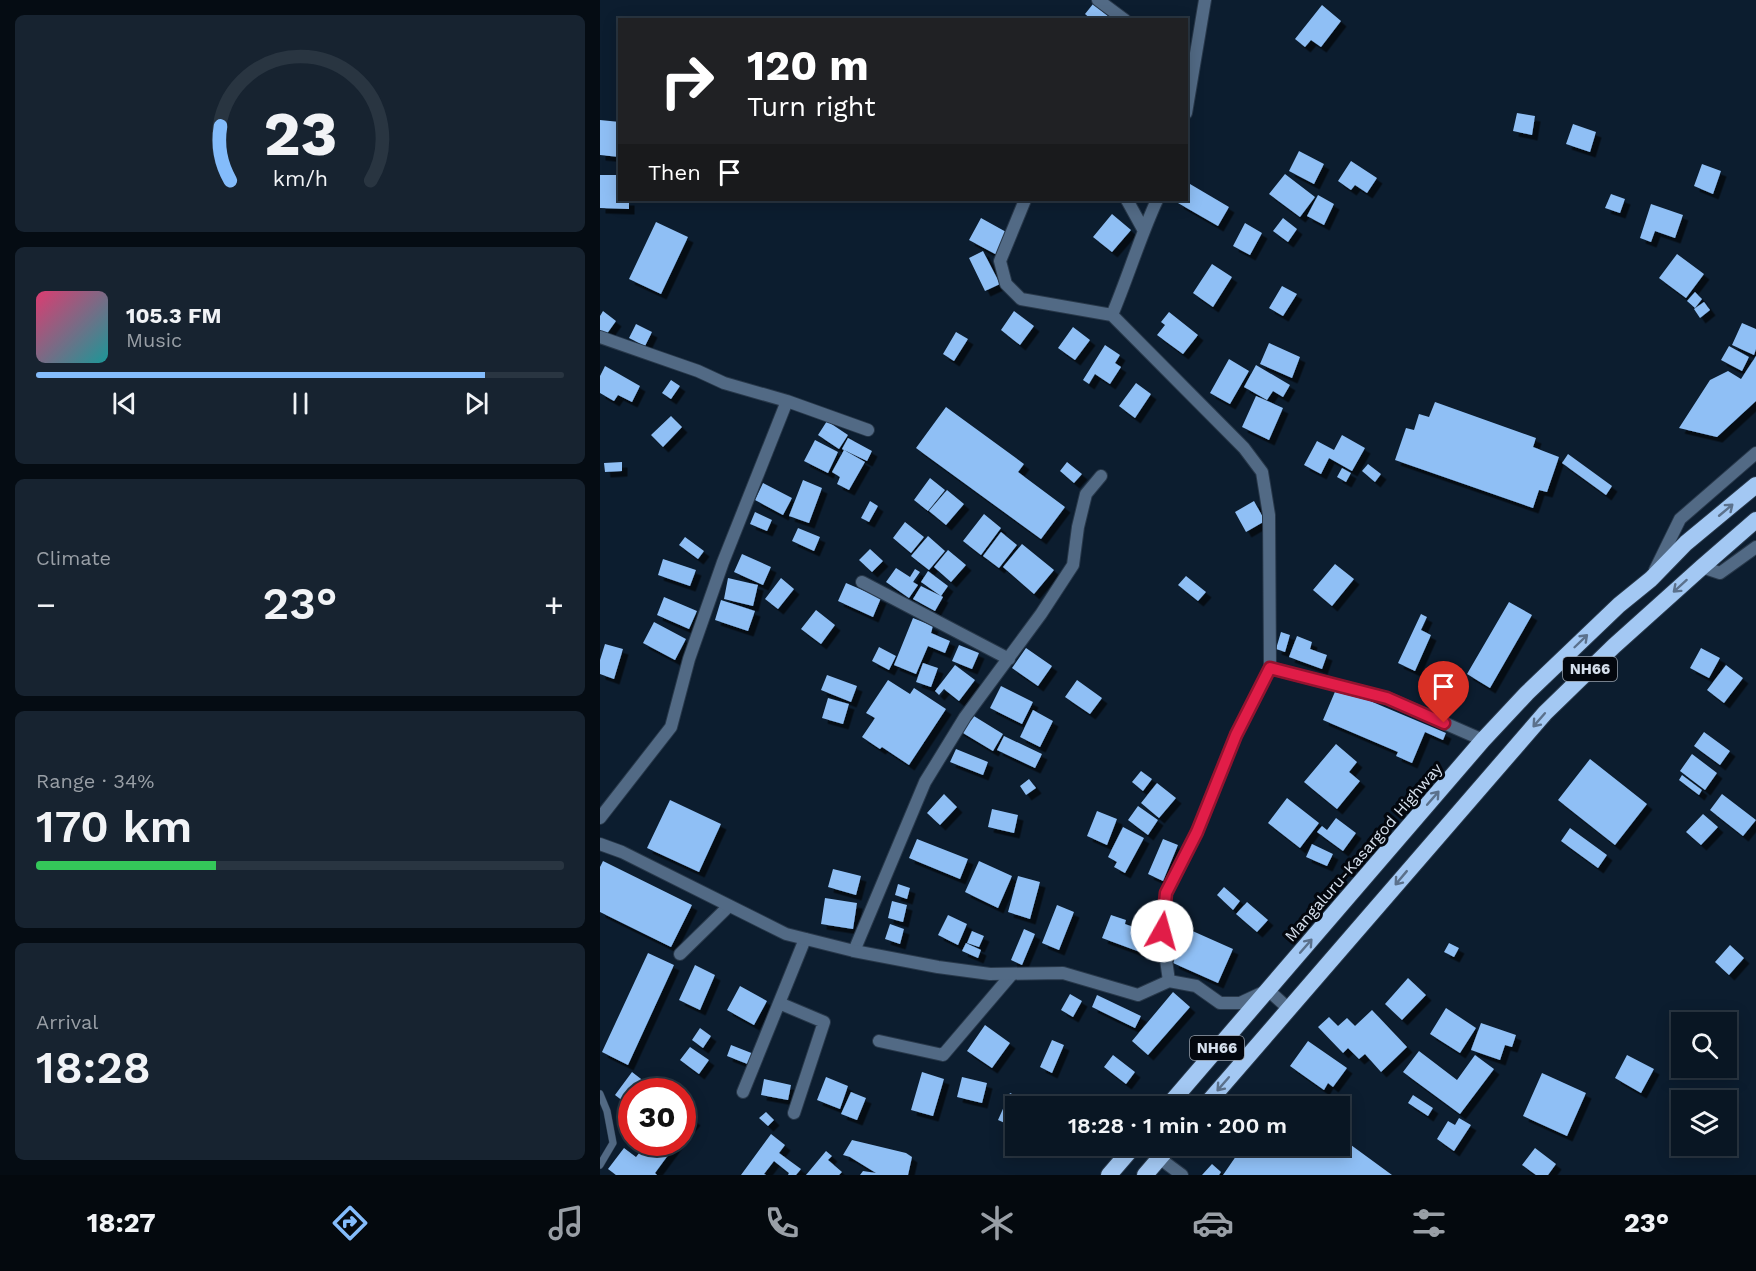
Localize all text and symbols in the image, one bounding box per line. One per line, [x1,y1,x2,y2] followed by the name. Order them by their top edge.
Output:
[747,41,869,90] text: 120 m
[648,42,726,120] icon: right
[747,91,876,123] text: Turn right
[263,97,337,170] text: 23
[713,156,746,189] icon: arrive
[648,160,701,185] text: Then
[272,166,328,191] text: km/h
[126,303,222,328] text: 105.3 FM
[126,328,182,352] text: Music
[108,387,141,420] icon: previous
[284,387,317,420] icon: pause
[460,387,493,420] icon: next
[1718,504,1734,517] one-way arrow
[36,546,111,570] text: Climate
[263,577,337,630] text: 23°
[1673,579,1688,593] one-way arrow
[36,585,56,624] text: −
[544,585,564,624] text: +
[1574,634,1589,648] one-way arrow
[1563,657,1617,681] road number: NH66
[1418,661,1469,723] pin
[1427,670,1460,703] icon: arrive
[1532,712,1546,727] one-way arrow
[1281,759,1447,945] street label: Mangaluru-Kasargod Highway
[36,769,154,793] text: Range · 34%
[1426,791,1440,806] one-way arrow
[36,800,192,853] text: 170 km
[1394,870,1408,885] one-way arrow
[1130,899,1194,963] position arrow
[1299,939,1313,954] one-way arrow
[36,1010,98,1034] text: Arrival
[1671,1012,1737,1156] map controls
[1671,1012,1737,1078] button: search
[1190,1036,1244,1060] road number: NH66
[36,1041,151,1094] text: 18:28
[1217,1076,1231,1092] one-way arrow
[618,1078,696,1156] speed limit sign: 30
[1671,1090,1737,1156] button: layers
[1068,1113,1287,1138] text: 18:28 · 1 min · 200 m
[329,1202,371,1244] icon: directions
[545,1202,587,1244] icon: music
[761,1202,803,1244] icon: phone
[976,1202,1018,1244] icon: climate
[1192,1202,1234,1244] icon: car
[1408,1202,1450,1244] icon: filters
[87,1207,156,1239] text: 18:27
[1624,1207,1669,1239] text: 23°

